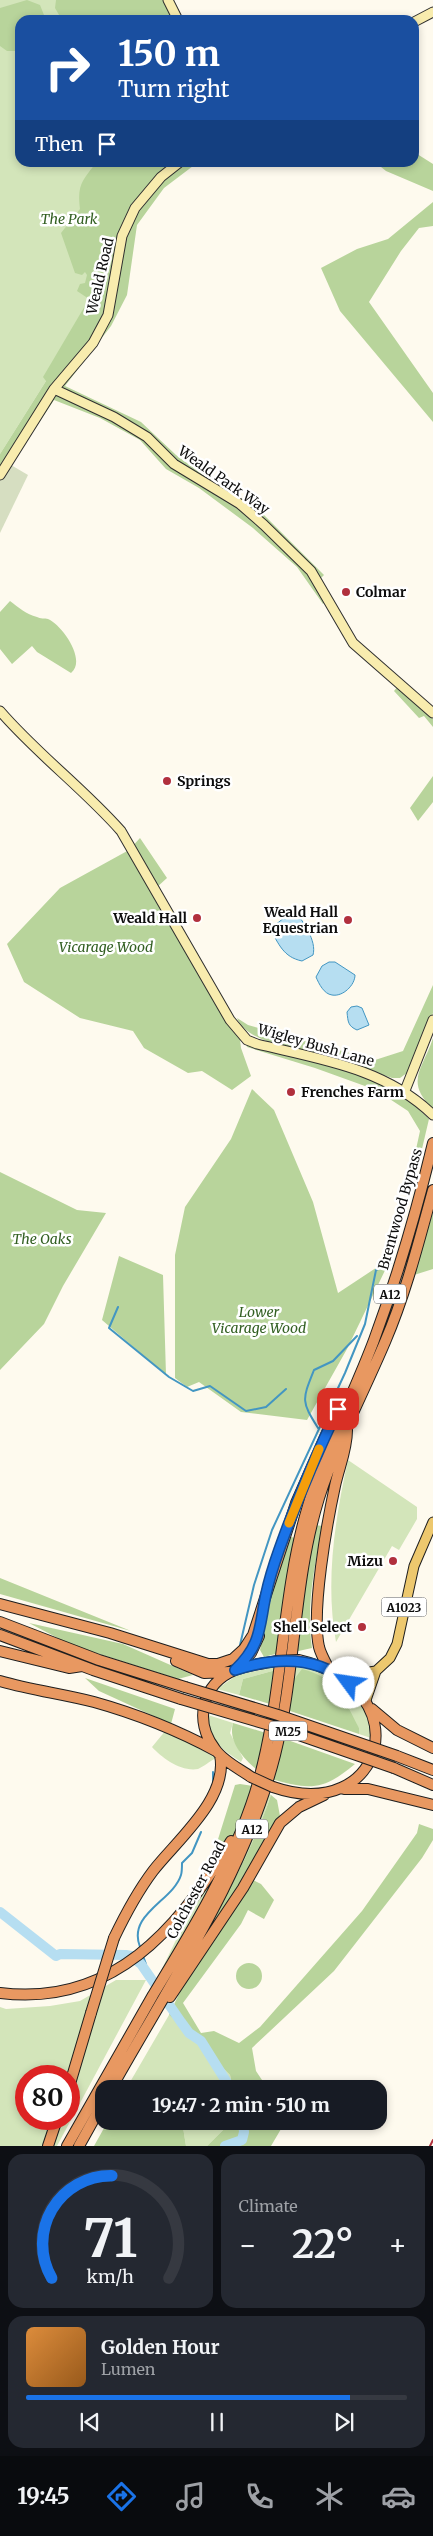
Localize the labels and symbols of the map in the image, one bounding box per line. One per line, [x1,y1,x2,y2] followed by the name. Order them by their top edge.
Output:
[40,210,98,228] park label: The Park
[82,235,118,317] street label: Weald Road
[174,441,274,519] street label: Weald Park Way
[356,583,407,601] place label: Colmar
[340,586,352,598] marker: Colmar
[177,772,231,790] place label: Springs
[161,775,173,787] marker: Springs
[262,903,338,937] place label: Weald Hall Equestrian
[112,909,187,927] place label: Weald Hall
[191,912,203,924] marker: Weald Hall
[342,914,354,926] marker: Weald Hall Equestrian
[59,938,153,956] park label: Vicarage Wood
[255,1019,376,1070] street label: Wigley Bush Lane
[301,1083,404,1101] place label: Frenches Farm
[285,1086,297,1098] marker: Frenches Farm
[374,1146,426,1272] street label: Brentwood Bypass
[12,1230,72,1248] park label: The Oaks
[374,1285,406,1304] road number: A12
[212,1303,306,1337] park label: Lower Vicarage Wood
[317,1388,359,1430] pin
[347,1552,383,1570] place label: Mizu
[387,1555,399,1567] marker: Mizu
[382,1598,426,1616] road number: A1023
[273,1618,352,1636] place label: Shell Select
[356,1621,368,1633] marker: Shell Select
[322,1656,374,1708] position arrow
[269,1722,307,1740] road number: M25
[236,1820,268,1838] road number: A12
[163,1838,230,1942] street label: Colchester Road
[15,2065,80,2130] speed limit sign: 80

